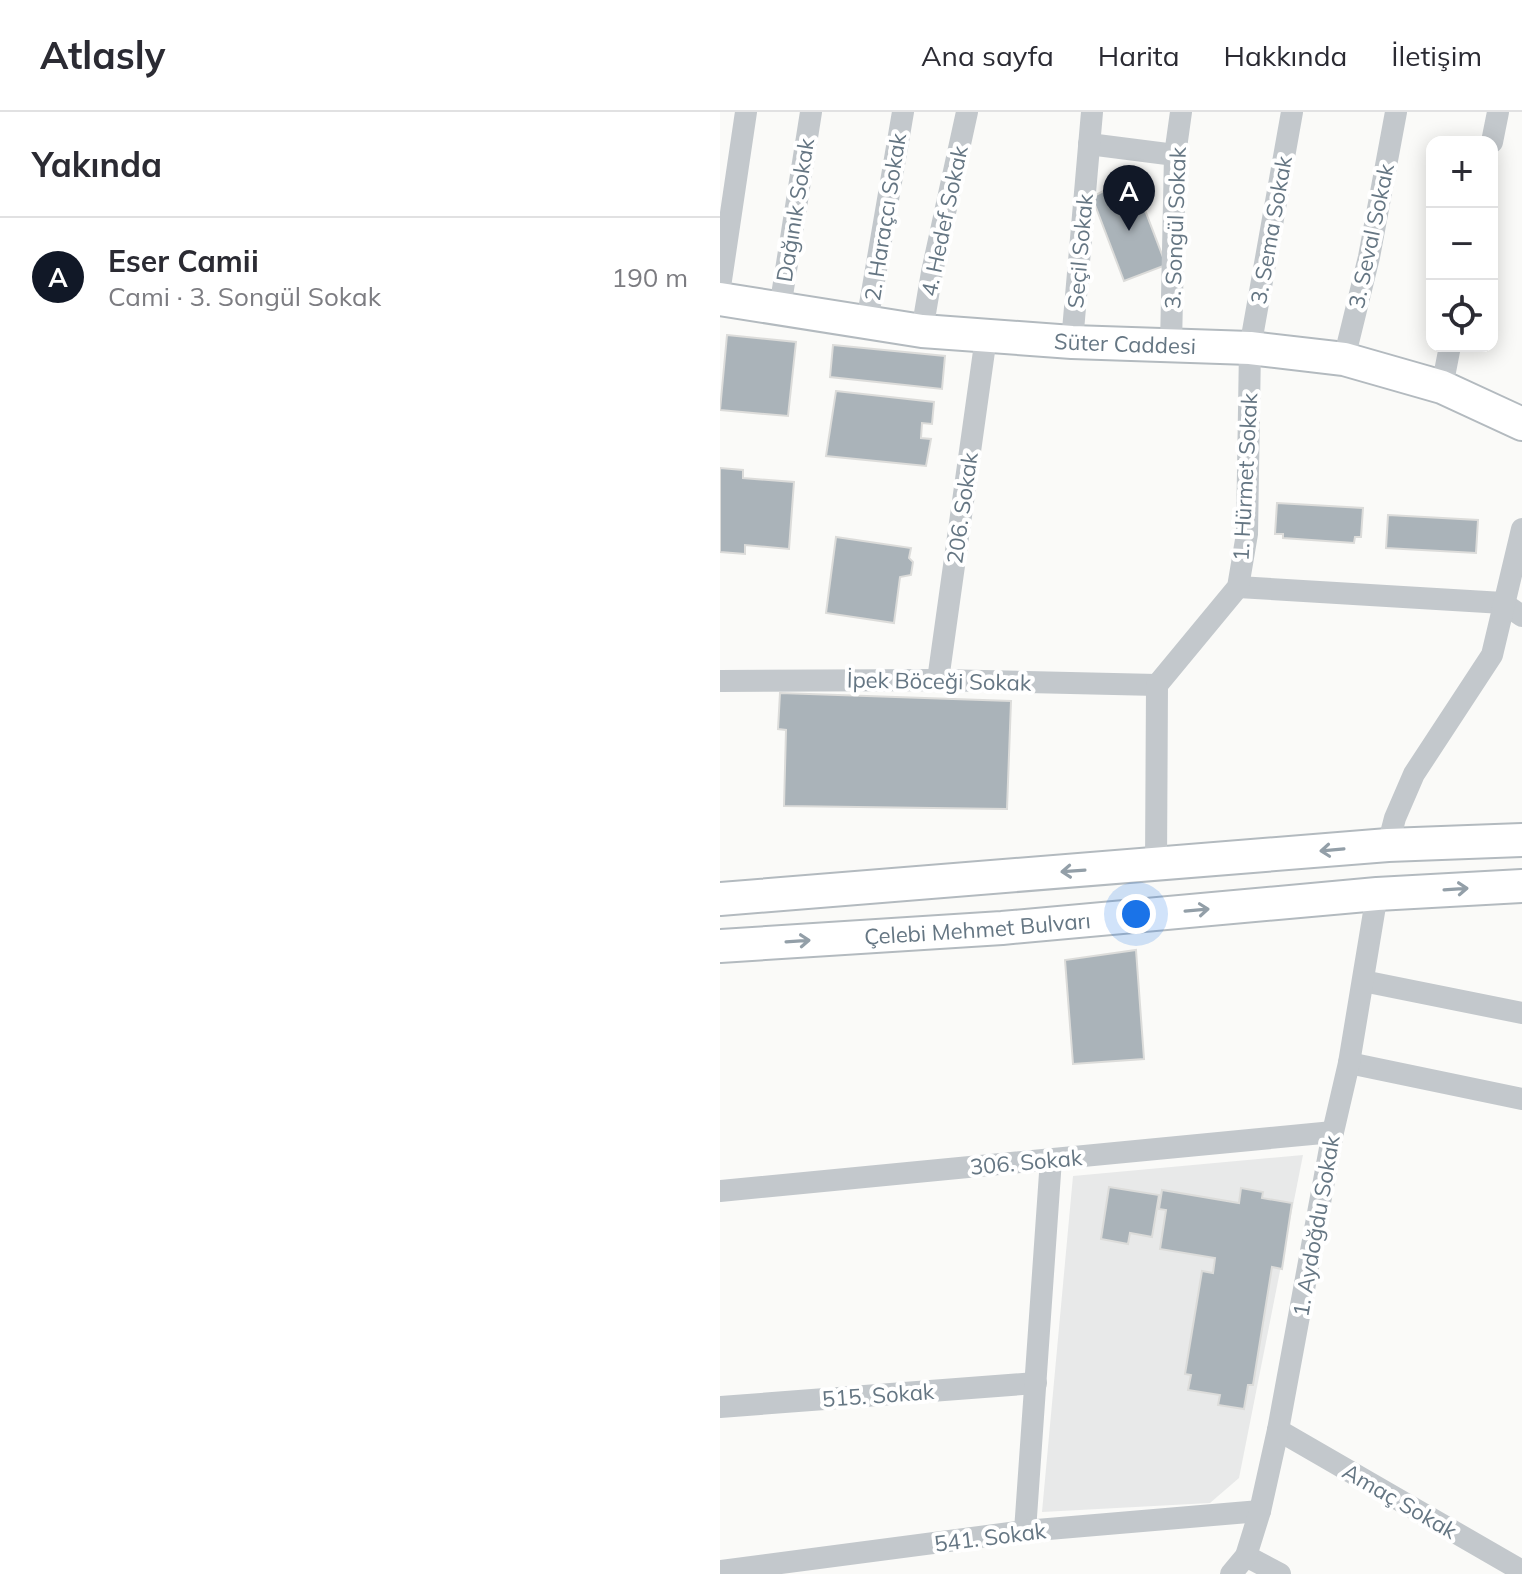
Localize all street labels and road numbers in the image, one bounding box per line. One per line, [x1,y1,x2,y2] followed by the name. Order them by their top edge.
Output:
[858,130,912,303] street label: 2. Haraçcı Sokak
[770,135,820,284] street label: Dağınık Sokak
[914,143,974,299] street label: 4. Hedef Sokak
[1158,146,1192,309] street label: 3. Songül Sokak
[1244,153,1298,306] street label: 3. Sema Sokak
[1342,160,1400,311] street label: 3. Seval Sokak
[1061,192,1099,309] street label: Seçil Sokak
[1053,327,1197,360] street label: Süter Caddesi
[1227,392,1263,562] street label: 1. Hürmet Sokak
[940,450,984,566] street label: 206. Sokak
[847,665,1032,697] street label: İpek Böceği Sokak
[863,906,1092,951] street label: Çelebi Mehmet Bulvarı
[1286,1132,1346,1319] street label: 1. Aydoğdu Sokak
[969,1143,1084,1181] street label: 306. Sokak
[821,1377,936,1413] street label: 515. Sokak
[1338,1457,1463,1545] street label: Amaç Sokak
[933,1516,1048,1558] street label: 541. Sokak

